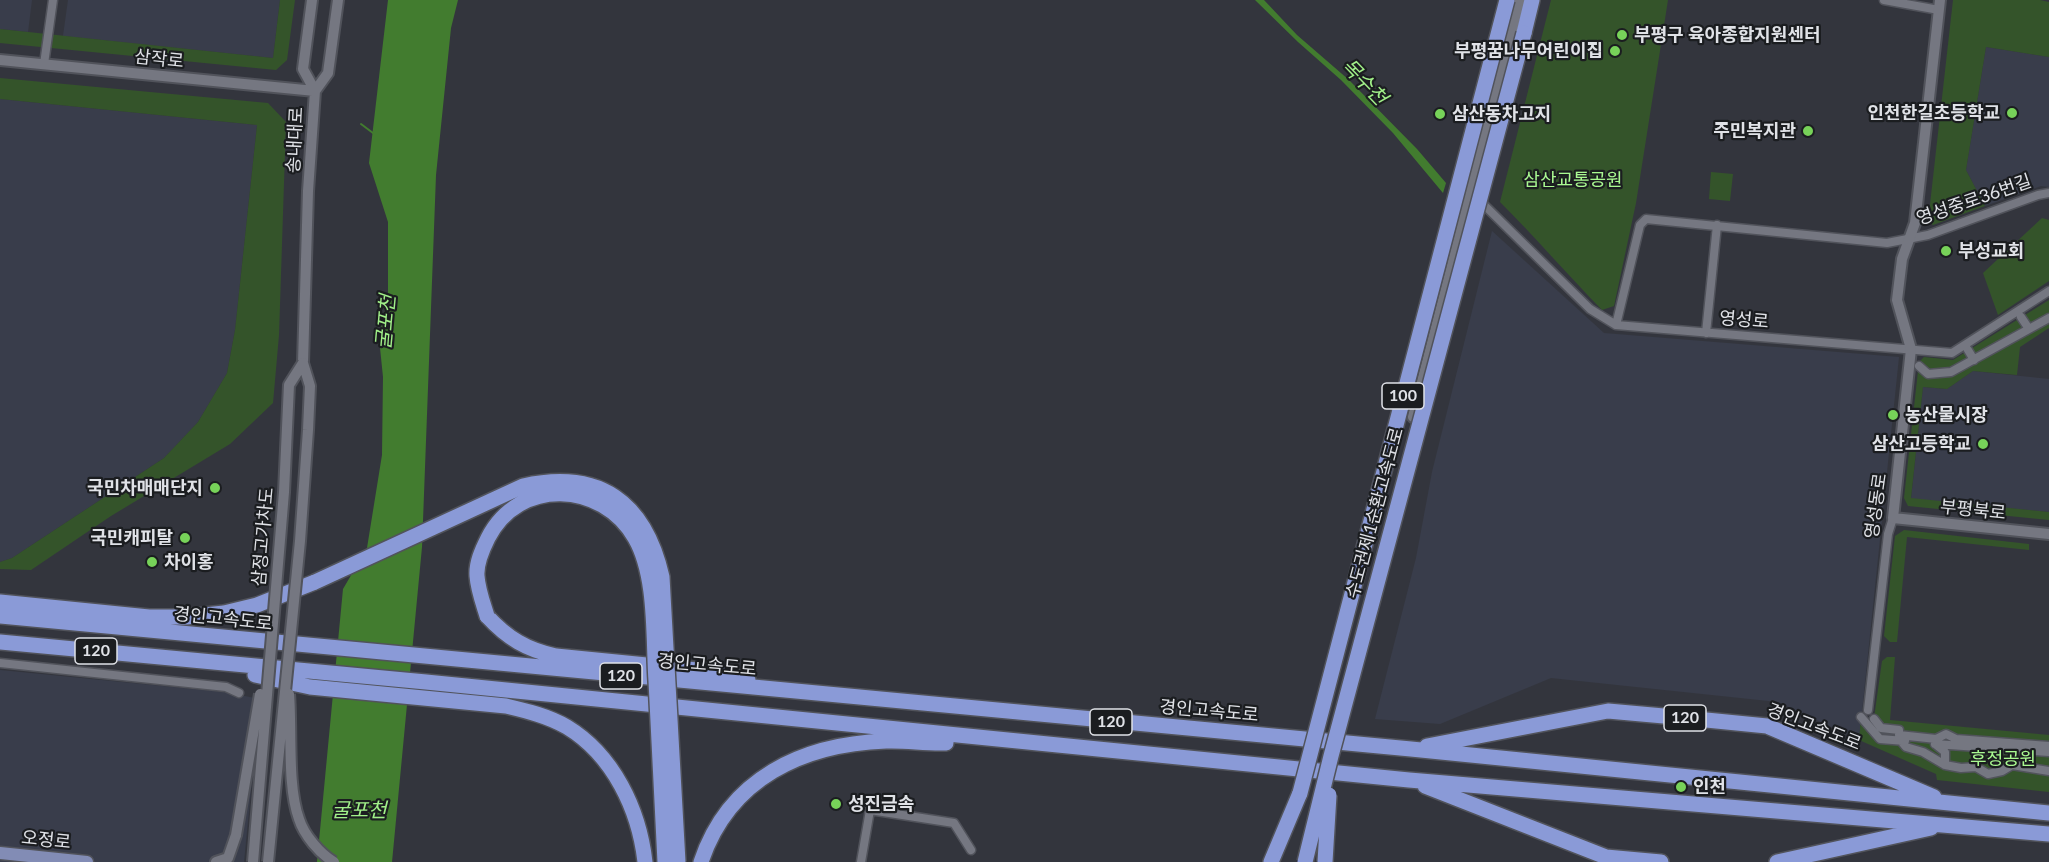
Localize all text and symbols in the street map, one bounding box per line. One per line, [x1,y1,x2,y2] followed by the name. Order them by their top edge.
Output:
[1634,24,1821,46] place label: 부평구 육아종합지원센터
[1615,28,1629,42] marker: 부평구 육아종합지원센터
[1454,40,1603,62] place label: 부평꿈나무어린이집
[1608,44,1622,58] marker: 부평꿈나무어린이집
[133,46,185,72] street label: 삼작로
[1336,54,1392,110] water label: 목수천
[1868,102,2000,124] place label: 인천한길초등학교
[1452,103,1551,125] place label: 삼산동차고지
[282,106,308,174] street label: 송내대로
[2005,106,2019,120] marker: 인천한길초등학교
[1433,107,1447,121] marker: 삼산동차고지
[1713,120,1796,142] place label: 주민복지관
[1801,124,1815,138] marker: 주민복지관
[1523,169,1623,191] park label: 삼산교통공원
[1914,170,2034,230] street label: 영성중로36번길
[1958,240,2024,262] place label: 부성교회
[1939,244,1953,258] marker: 부성교회
[372,293,400,351] water label: 굴포천
[1718,307,1770,333] street label: 영성로
[1382,383,1424,409] road number: 100
[1905,404,1988,426] place label: 농산물시장
[1886,408,1900,422] marker: 농산물시장
[1342,425,1408,601] street label: 수도권제1순환고속도로
[1872,433,1971,455] place label: 삼산고등학교
[1976,437,1990,451] marker: 삼산고등학교
[1861,472,1891,540] street label: 영성동로
[87,477,203,499] place label: 국민차매매단지
[208,481,222,495] marker: 국민차매매단지
[248,487,278,587] street label: 삼정고가차도
[1939,496,2007,524] street label: 부평북로
[90,527,173,549] place label: 국민캐피탈
[178,531,192,545] marker: 국민캐피탈
[164,551,214,573] place label: 차이홍
[145,555,159,569] marker: 차이홍
[172,603,274,635] street label: 경인고속도로
[75,638,117,664] road number: 120
[657,650,757,680] street label: 경인고속도로
[600,663,642,689] road number: 120
[1159,696,1259,726] street label: 경인고속도로
[1764,699,1864,755] street label: 경인고속도로
[1664,705,1706,731] road number: 120
[1090,709,1132,735] road number: 120
[1970,748,2036,770] park label: 후정공원
[1693,776,1726,798] place label: 인천
[1674,780,1688,794] marker: 인천
[848,793,914,815] place label: 성진금속
[829,797,843,811] marker: 성진금속
[331,799,387,823] water label: 굴포천
[20,827,72,853] street label: 오정로

